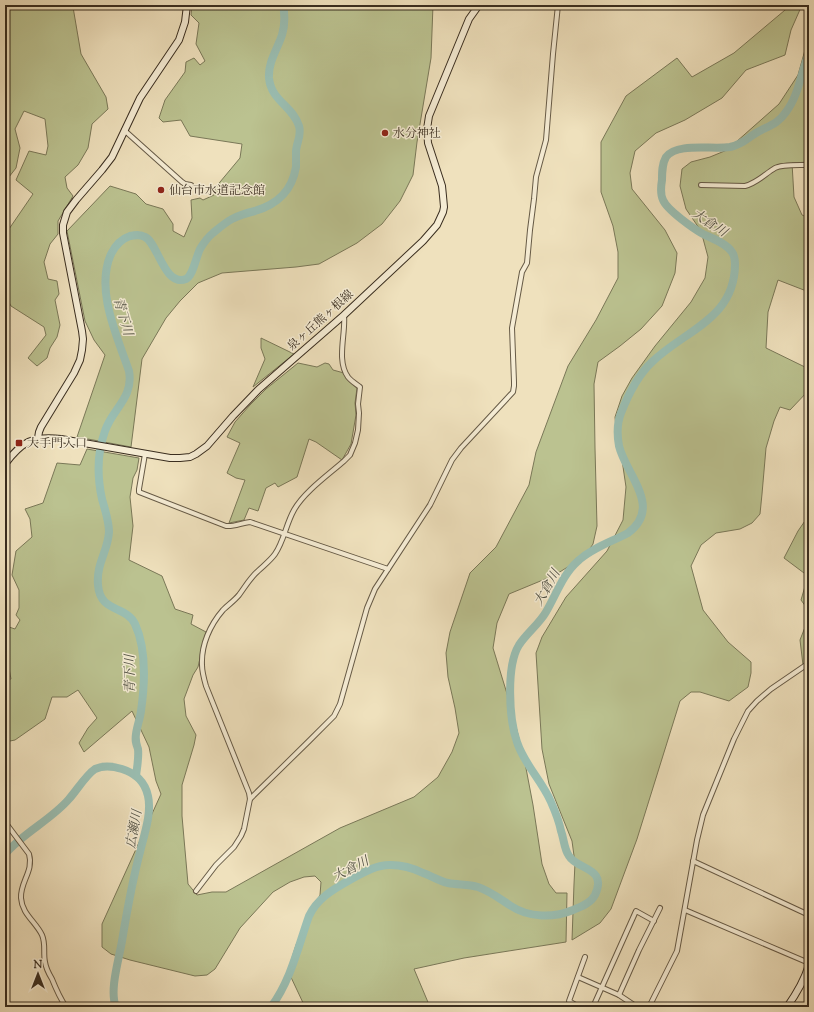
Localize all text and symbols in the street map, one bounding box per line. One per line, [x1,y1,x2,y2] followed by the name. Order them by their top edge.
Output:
[393,125,441,143] place label: 水分神社
[380,128,390,138] marker: 水分神社
[169,182,265,200] place label: 仙台市水道記念館
[156,185,166,195] marker: 仙台市水道記念館
[688,206,732,243] water label: 大倉川
[283,286,358,356] street label: 泉ヶ丘熊ヶ根線
[108,295,137,340] water label: 青下川
[27,435,87,453] place label: 大手門入口
[14,438,24,448] marker: 大手門入口
[530,565,566,609] water label: 大倉川
[122,652,140,694] water label: 青下川
[123,807,148,850] water label: 広瀬川
[329,852,374,887] water label: 大倉川
[18,954,58,994] north arrow
[33,957,43,973] text: N

